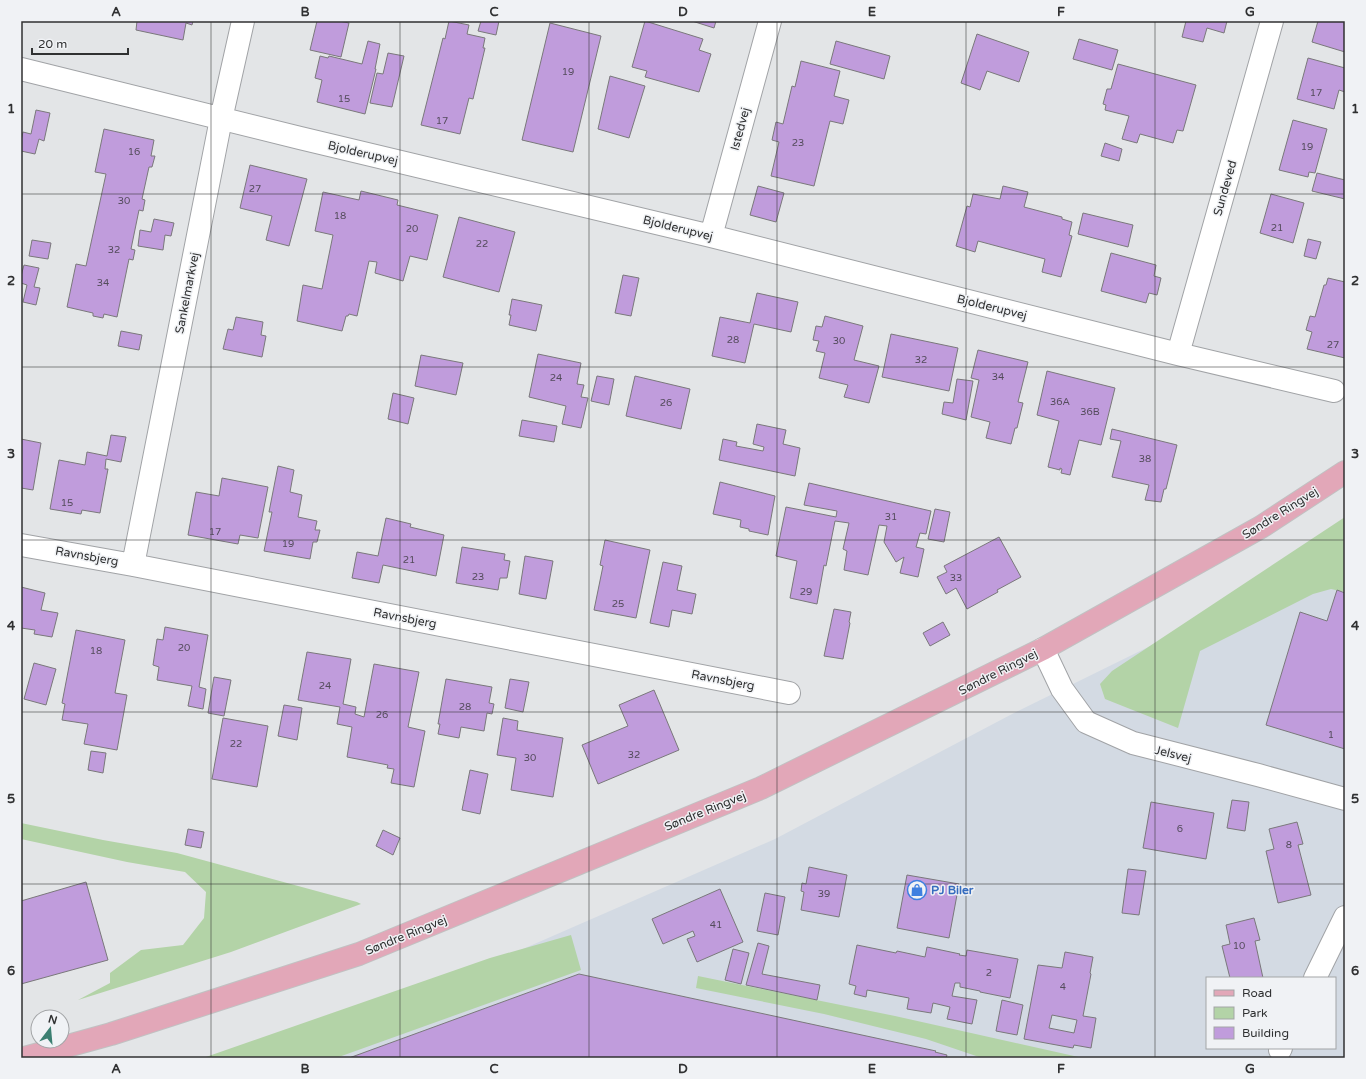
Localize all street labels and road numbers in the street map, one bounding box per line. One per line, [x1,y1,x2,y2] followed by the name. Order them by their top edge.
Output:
[728,106,752,152] street label: Istedvej
[327,138,399,168] street label: Bjolderupvej
[1210,159,1240,217] street label: Sundeved
[642,213,714,243] street label: Bjolderupvej
[172,251,202,335] street label: Sankelmarkvej
[956,292,1028,322] street label: Bjolderupvej
[1240,484,1320,542] street label: Søndre Ringvej
[54,544,120,568] street label: Ravnsbjerg
[372,605,438,631] street label: Ravnsbjerg
[956,646,1040,698] street label: Søndre Ringvej
[690,667,756,693] street label: Ravnsbjerg
[1153,743,1193,765] street label: Jelsvej
[662,788,748,834] street label: Søndre Ringvej
[363,912,449,958] street label: Søndre Ringvej

